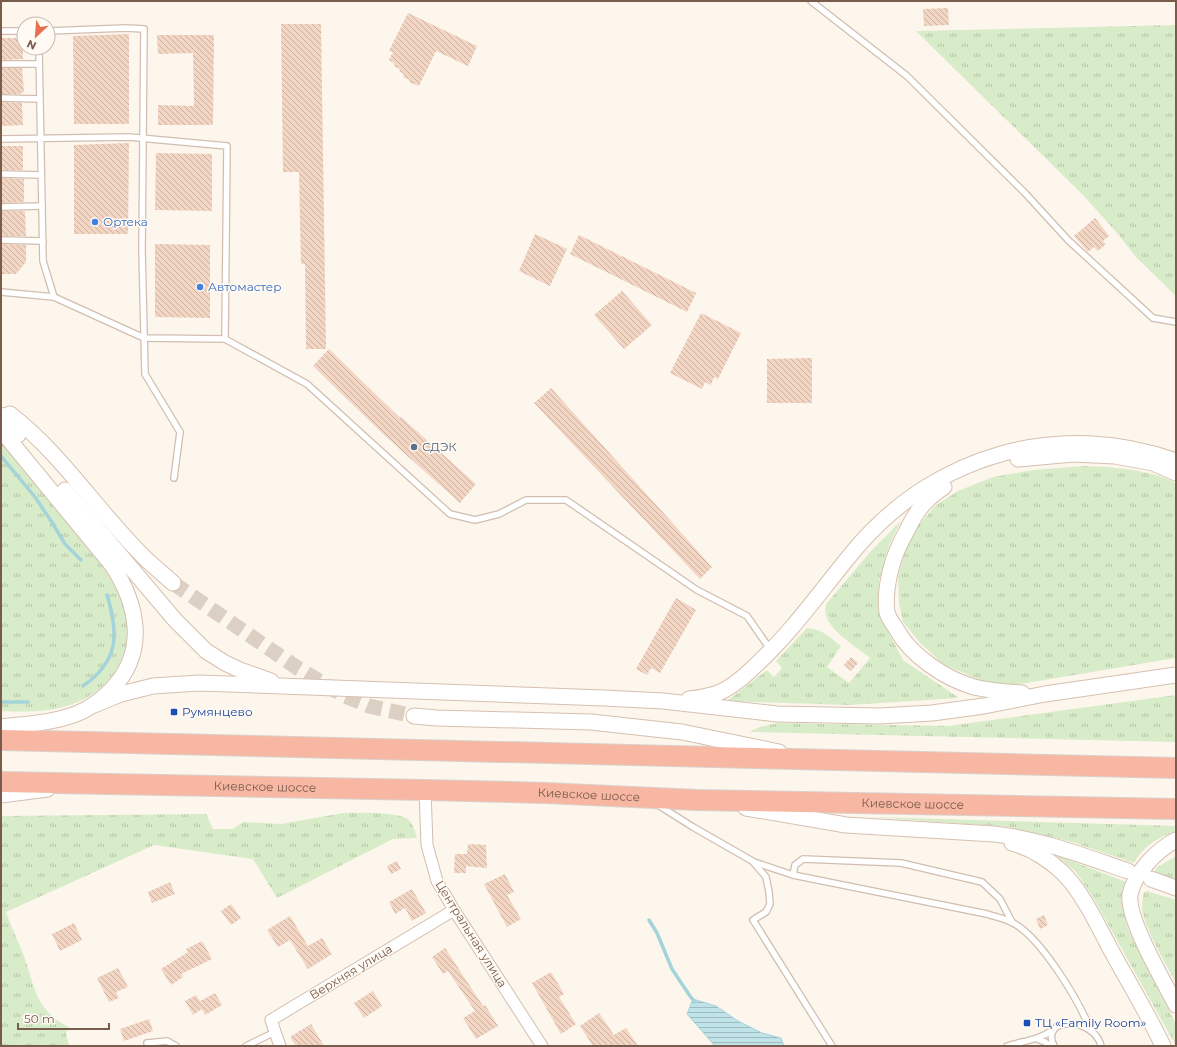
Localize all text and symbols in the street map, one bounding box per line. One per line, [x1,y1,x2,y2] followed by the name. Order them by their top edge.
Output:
[16,16,56,56] north arrow
[25,37,39,53] text: N
[103,214,148,229] place label: Ортека
[90,217,100,227] marker: Ортека
[208,279,281,294] place label: Автомастер
[195,282,205,292] marker: Автомастер
[422,439,457,454] place label: СДЭК
[409,442,419,452] marker: СДЭК
[182,704,253,719] place label: Румянцево
[169,707,179,717] marker: Румянцево
[214,778,316,795] street label: Киевское шоссе
[537,785,640,804] street label: Киевское шоссе
[861,795,964,812] street label: Киевское шоссе
[432,877,510,990] street label: Центральная улица
[307,941,395,1002] street label: Верхняя улица
[18,1005,109,1031] scale bar
[24,1011,55,1026] text: 50 m
[1035,1015,1147,1030] place label: ТЦ «Family Room»
[1022,1018,1032,1028] marker: ТЦ «Family Room»

